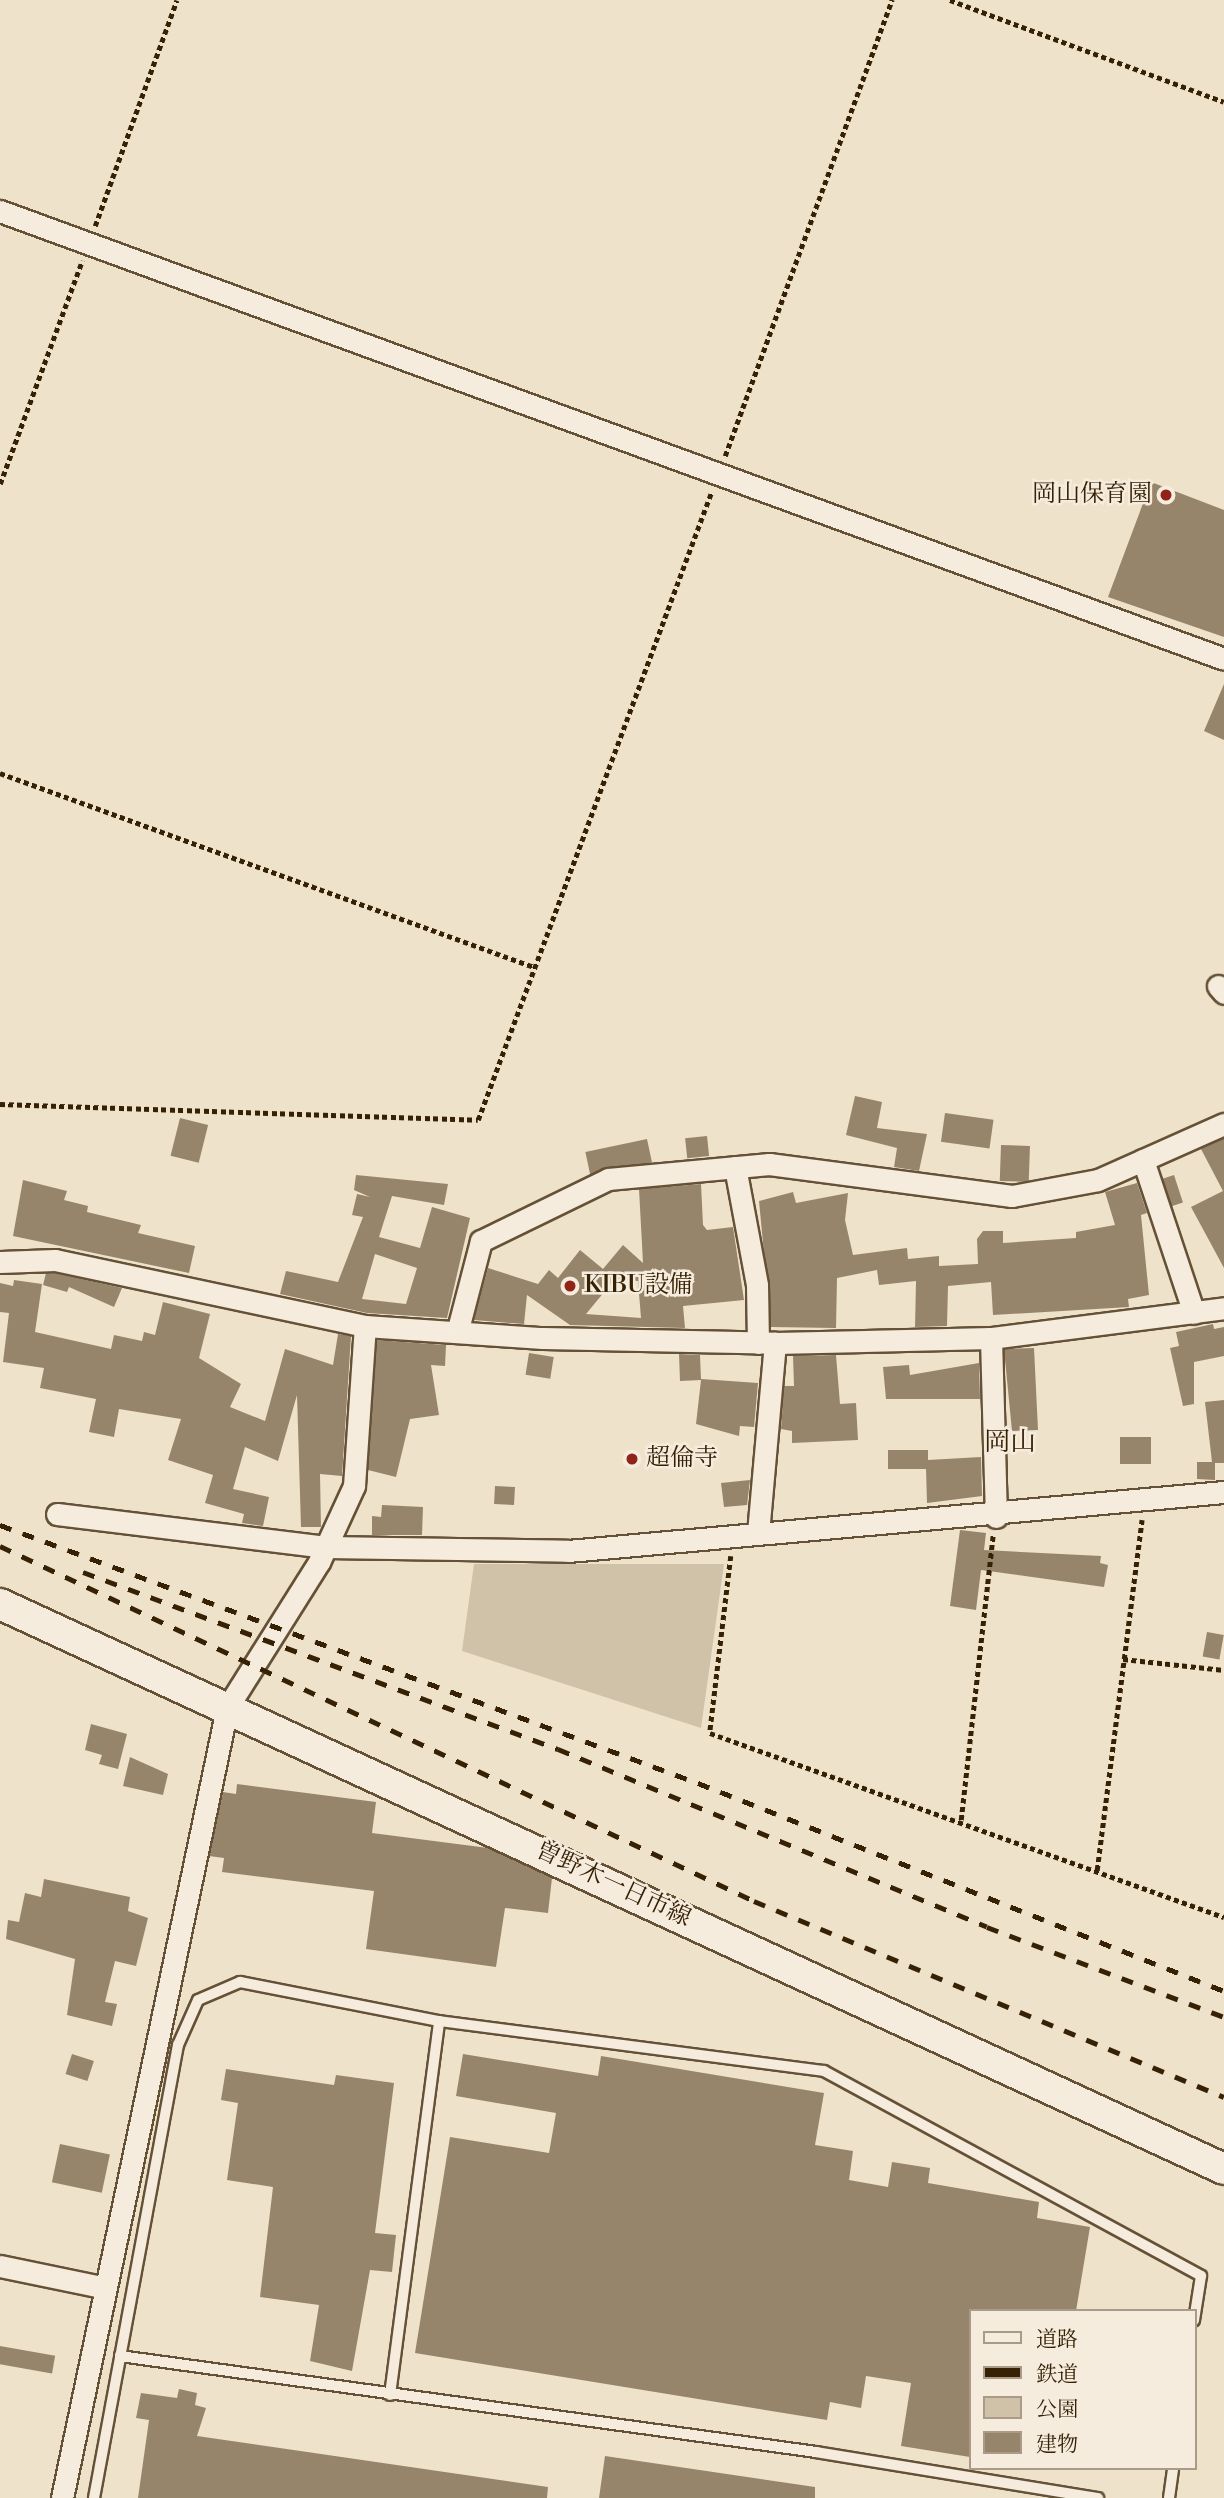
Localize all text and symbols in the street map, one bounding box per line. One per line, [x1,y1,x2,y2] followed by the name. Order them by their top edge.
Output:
[1032,481,1152,509] place label: 岡山保育園
[1158,487,1174,503] marker: 岡山保育園
[584,1272,692,1300] place label: KIBU設備
[562,1278,578,1294] marker: KIBU設備
[984,1427,1036,1459] district label: 岡山
[646,1445,718,1473] place label: 超倫寺
[624,1451,640,1467] marker: 超倫寺
[531,1836,695,1934] street label: 曽野木一日市線
[968,2309,1196,2470] legend
[1036,2327,1078,2353] text: 道路
[1036,2362,1078,2388] text: 鉄道
[1036,2397,1078,2423] text: 公園
[1036,2432,1078,2458] text: 建物

